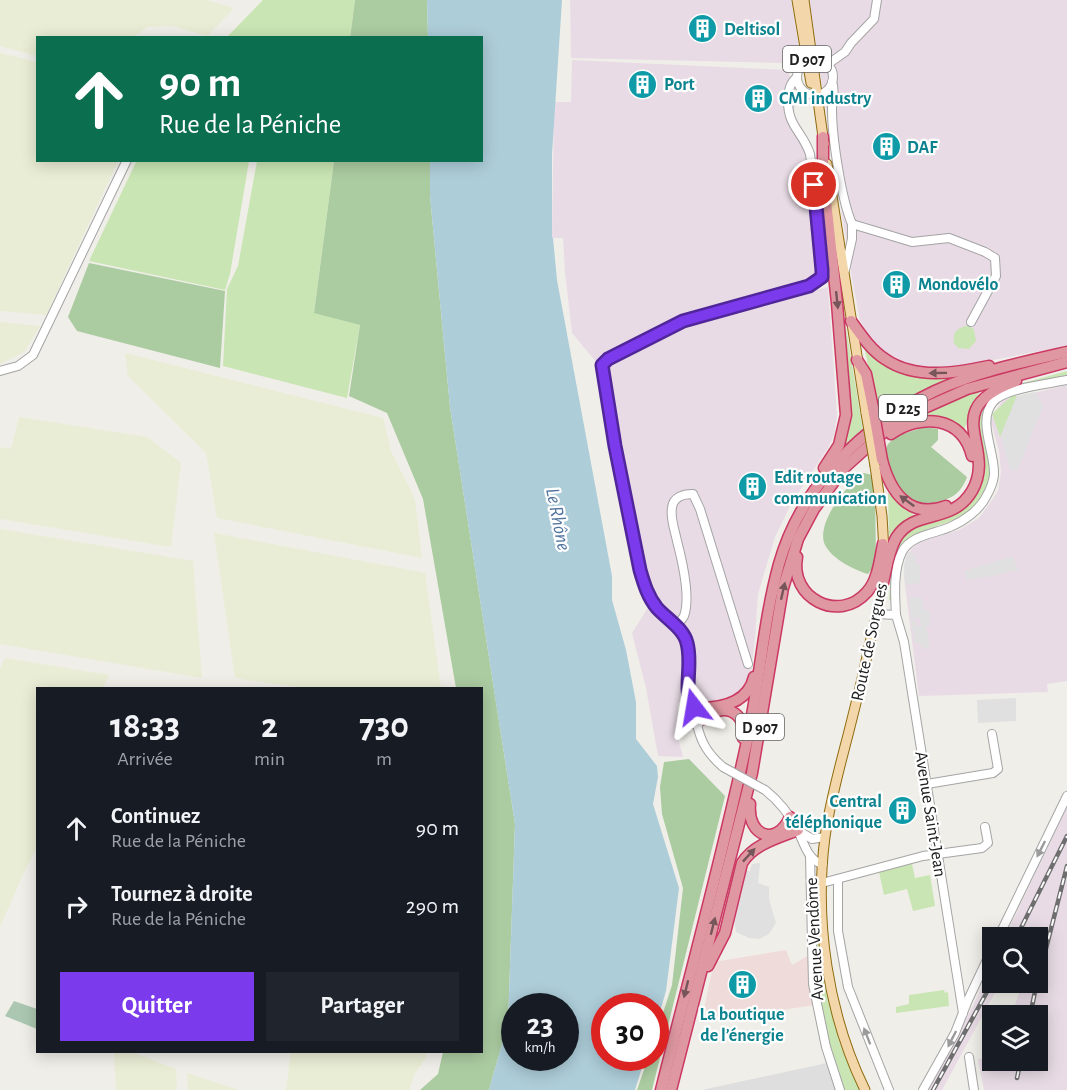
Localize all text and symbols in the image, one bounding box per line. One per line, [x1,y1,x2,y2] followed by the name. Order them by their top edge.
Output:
[687,13,719,45] building icon: Deltisol
[724,21,780,39] place label: Deltisol
[783,46,831,72] road number: D 907
[60,60,138,138] icon: ahead
[159,62,241,104] text: 90 m
[627,68,659,100] building icon: Port
[664,76,695,94] place label: Port
[742,82,774,114] building icon: CMI industry
[779,90,872,108] place label: CMI industry
[159,111,341,138] text: Rue de la Péniche
[870,131,902,163] building icon: DAF
[907,139,938,157] place label: DAF
[788,159,839,210] pin
[797,168,830,201] icon: arrive
[881,268,913,300] building icon: Mondovélo
[918,276,998,294] place label: Mondovélo
[832,291,842,310] one-way arrow
[929,368,948,377] one-way arrow
[879,395,927,421] road number: D 225
[774,469,887,508] place label: Edit routage communication
[737,471,769,503] building icon: Edit routage communication
[542,486,574,553] water label: Le Rhône
[899,495,915,507] one-way arrow
[778,582,788,600] one-way arrow
[849,582,891,703] street label: Route de Sorgues
[662,675,726,739] position arrow
[110,708,180,744] text: 18:33
[261,708,278,744] text: 2
[359,708,409,744] text: 730
[736,714,784,740] road number: D 907
[117,749,173,769] text: Arrivée
[254,749,285,769] text: min
[376,749,392,769] text: m
[911,750,949,878] street label: Avenue Saint-Jean
[785,793,882,832] place label: Central téléphonique
[887,795,919,827] building icon: Central téléphonique
[111,805,200,827] text: Continuez
[60,812,93,845] icon: ahead
[416,817,459,839] text: 90 m
[111,831,246,851] text: Rue de la Péniche
[1036,840,1046,857] one-way arrow
[742,848,756,863] one-way arrow
[803,877,827,1001] street label: Avenue Vendôme
[111,883,253,905] text: Tournez à droite
[60,890,93,923] icon: right
[406,895,459,917] text: 290 m
[111,909,246,929] text: Rue de la Péniche
[709,917,718,935] one-way arrow
[982,927,1048,1071] map controls
[982,927,1048,993] button: search
[726,969,758,1001] building icon: La boutique de l’énergie
[60,972,254,1041] button: Quitter
[266,972,459,1041] button: Partager
[681,980,691,998] one-way arrow
[591,993,669,1071] speed limit sign: 30
[982,1005,1048,1071] button: layers
[700,1006,784,1045] place label: La boutique de l’énergie
[526,1010,554,1040] text: 23
[862,1027,872,1045] one-way arrow
[947,1030,957,1047] one-way arrow
[525,1040,555,1055] text: km/h

